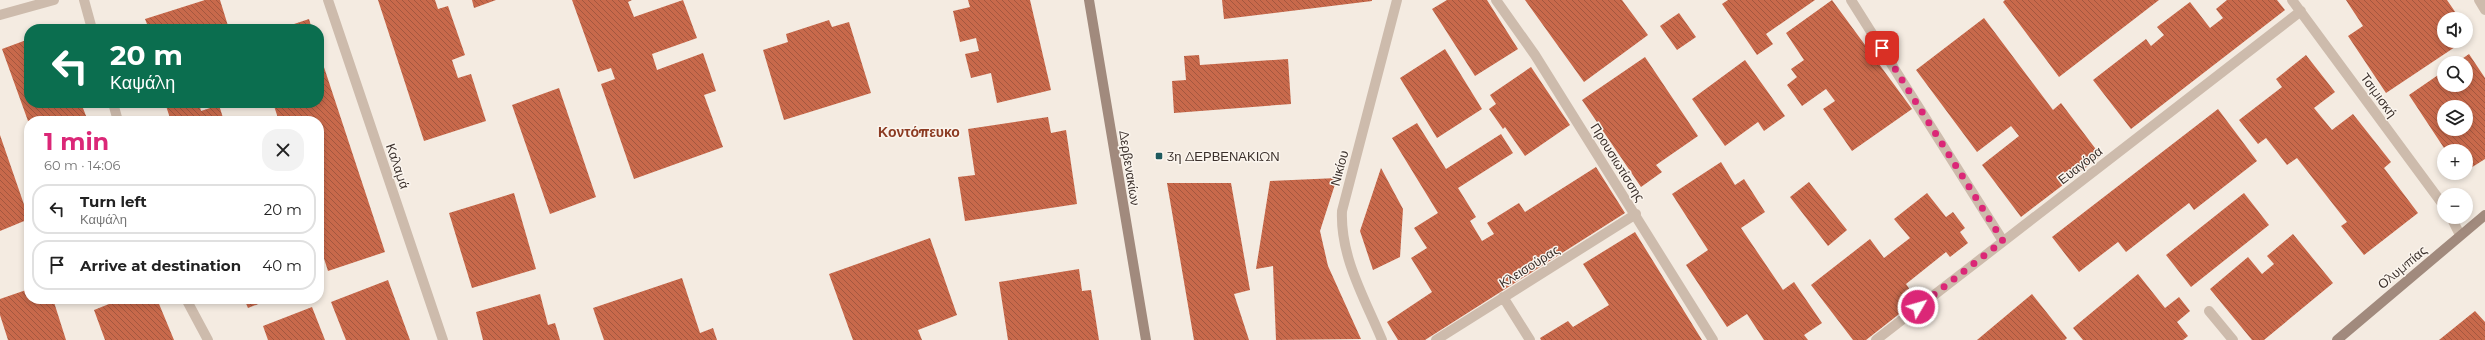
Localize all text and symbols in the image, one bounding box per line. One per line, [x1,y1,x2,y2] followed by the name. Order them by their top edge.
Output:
[2437,12,2473,224] map controls
[2437,12,2473,48] button: sound
[1865,31,1899,65] pin
[1871,37,1893,59] icon: arrive
[110,38,183,72] text: 20 m
[44,40,96,92] icon: left
[2437,56,2473,92] button: search
[2358,70,2400,120] street label: Τσιμισκή
[110,72,175,94] text: Καψάλη
[2437,100,2473,136] button: layers
[1587,120,1649,204] street label: Προυσιωτίσσης
[878,123,960,141] district label: Κοντόπευκο
[44,127,109,156] text: 1 min
[262,129,304,171] button: close
[1116,129,1144,207] street label: Δερβενακίων
[383,141,413,191] street label: Καλαμά
[2055,142,2106,187] street label: Ευαγόρα
[2437,144,2473,180] button: +
[1167,148,1280,164] place label: 3η ΔΕΡΒΕΝΑΚΙΩΝ
[1327,149,1351,187] street label: Νικίου
[1154,151,1164,161] marker: 3η ΔΕΡΒΕΝΑΚΙΩΝ
[44,157,120,173] text: 60 m · 14:06
[2437,188,2473,224] button: −
[80,192,147,211] text: Turn left
[46,198,68,220] icon: left
[264,200,302,219] text: 20 m
[80,211,127,227] text: Καψάλη
[1496,241,1562,291] street label: Κλεισούρας
[2374,242,2430,292] street label: Ολυμπίας
[46,254,68,276] icon: arrive
[80,256,241,275] text: Arrive at destination
[262,256,302,275] text: 40 m
[1897,286,1939,328] position arrow

